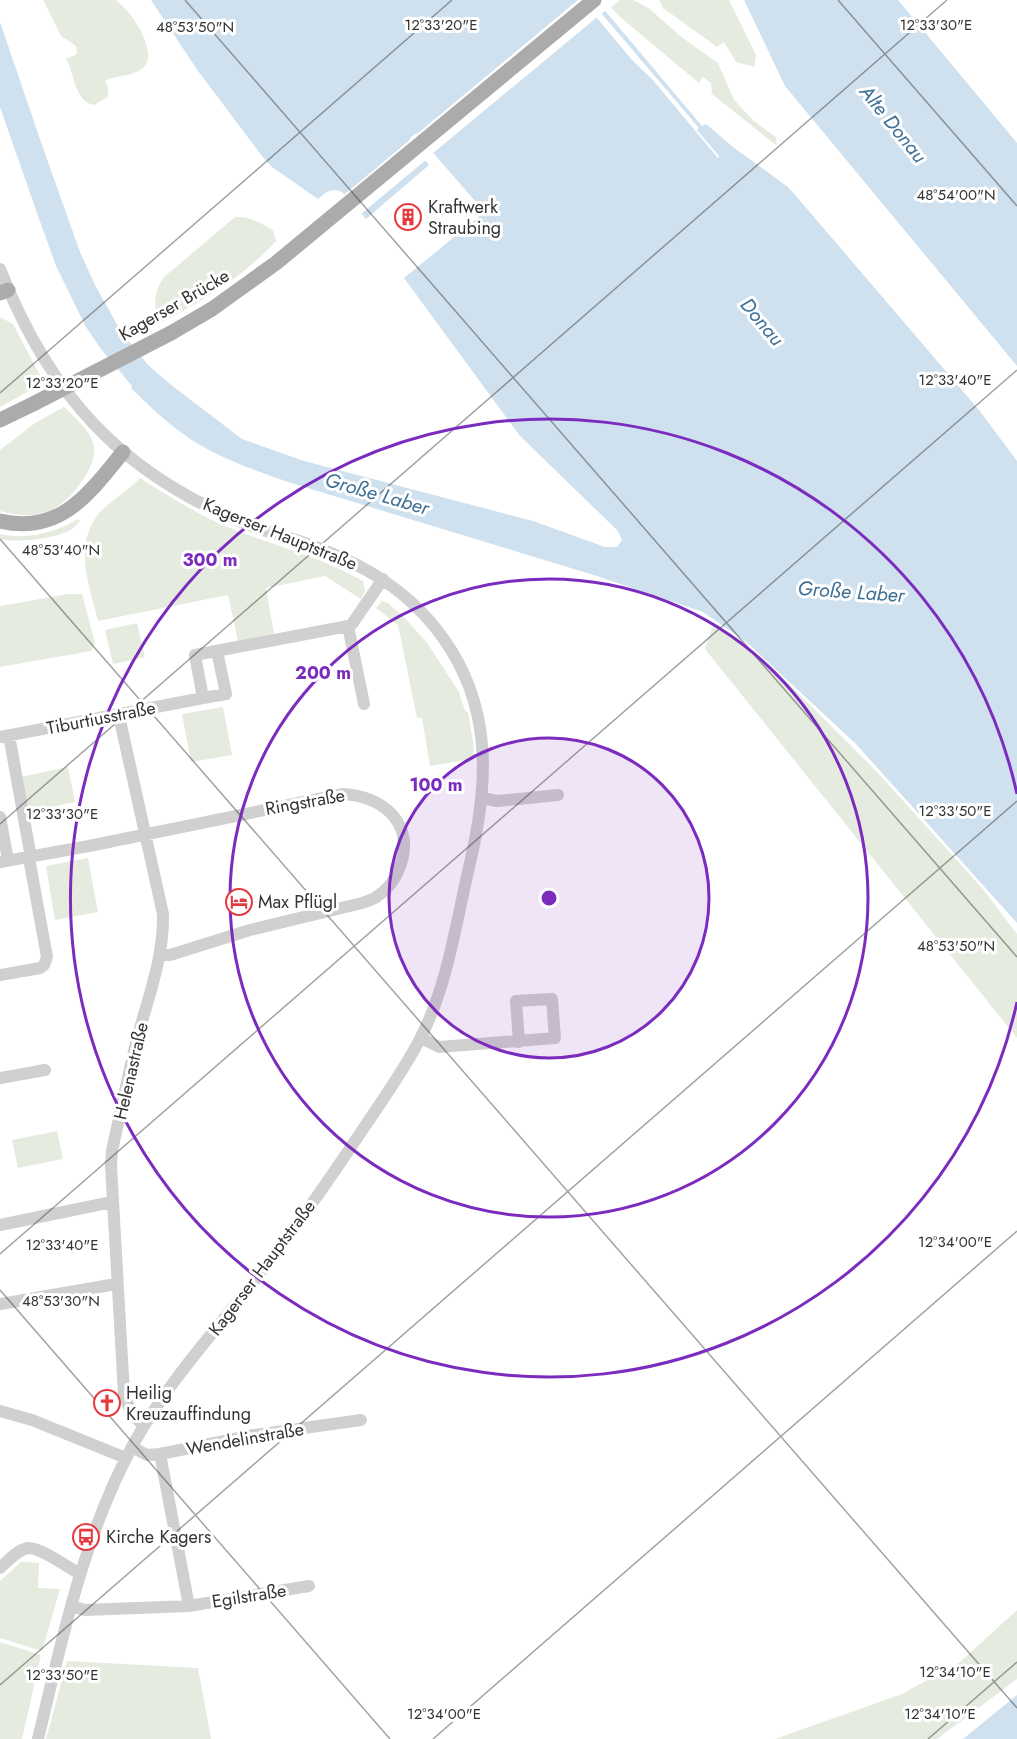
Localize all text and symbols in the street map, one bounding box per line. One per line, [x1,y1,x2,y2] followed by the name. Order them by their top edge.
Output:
[405,14,477,36] text: 12°33'20"E
[900,14,972,36] text: 12°33'30"E
[156,16,234,38] text: 48°53'50"N
[852,78,934,169] water label: Alte Donau
[916,184,996,206] text: 48°54'00"N
[428,194,501,241] place label: Kraftwerk Straubing
[393,202,423,232] building icon: Kraftwerk Straubing
[114,263,234,347] street label: Kagerser Brücke
[733,292,791,352] water label: Donau
[918,369,992,391] text: 12°33'40"E
[26,372,98,394] text: 12°33'20"E
[322,465,434,523] water label: Große Laber
[199,491,361,577] street label: Kagerser Hauptstraße
[22,539,100,561] text: 48°53'40"N
[182,547,238,573] text: 300 m
[797,574,907,610] water label: Große Laber
[295,660,351,686] text: 200 m
[44,695,158,741] street label: Tiburtiusstraße
[409,772,463,798] text: 100 m
[263,782,347,822] street label: Ringstraße
[919,800,991,822] text: 12°33'50"E
[26,803,98,825] text: 12°33'30"E
[224,887,254,917] hotel icon: Max Pflügl
[539,888,559,908] centre of rings
[258,889,337,915] place label: Max Pflügl
[917,935,995,957] text: 48°53'50"N
[107,1020,155,1122] street label: Helenastraße
[202,1195,322,1341] street label: Kagerser Hauptstraße
[918,1231,992,1253] text: 12°34'00"E
[25,1234,99,1256] text: 12°33'40"E
[22,1290,100,1312] text: 48°53'30"N
[126,1380,251,1427] place label: Heilig Kreuzauffindung
[92,1388,122,1418] church icon: Heilig Kreuzauffindung
[184,1416,306,1462] street label: Wendelinstraße
[71,1522,101,1552] bus stop icon: Kirche Kagers
[106,1524,211,1550] place label: Kirche Kagers
[210,1577,288,1615] street label: Egilstraße
[919,1661,991,1683] text: 12°34'10"E
[26,1664,98,1686] text: 12°33'50"E
[407,1703,481,1725] text: 12°34'00"E
[904,1703,976,1725] text: 12°34'10"E

